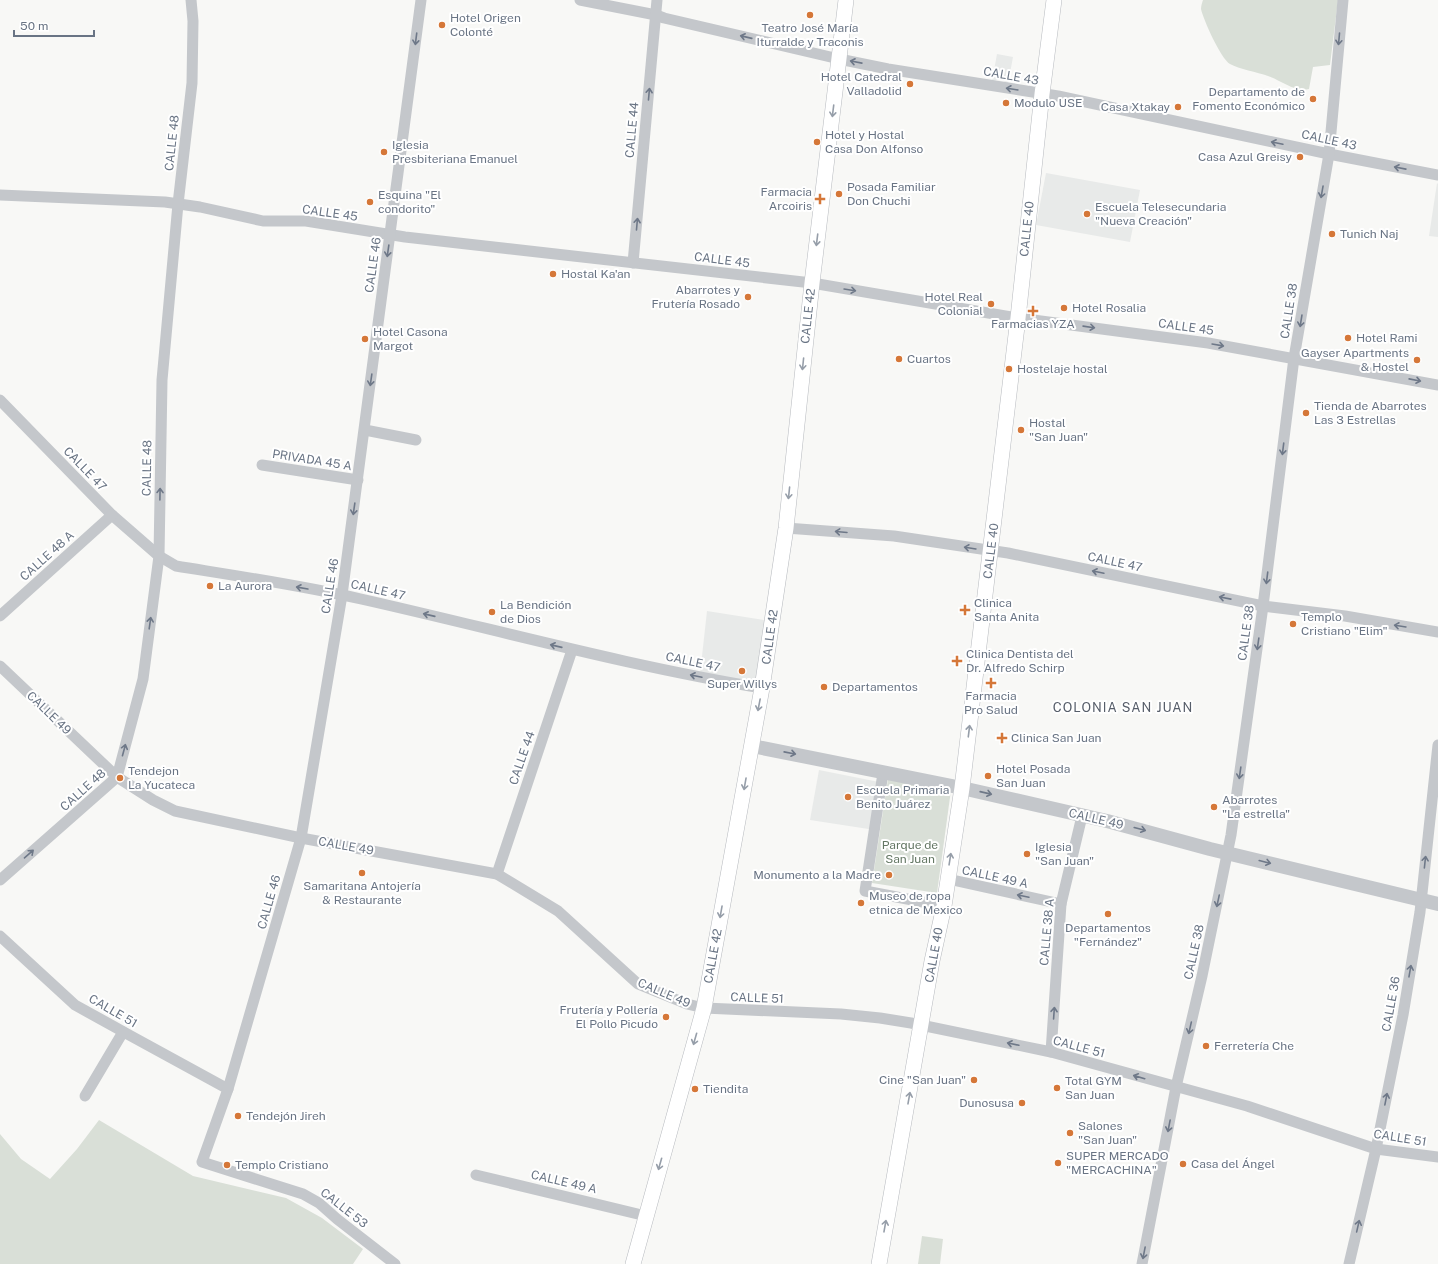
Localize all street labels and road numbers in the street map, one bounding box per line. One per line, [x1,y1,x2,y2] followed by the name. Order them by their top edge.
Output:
[982,64,1040,88] street label: CALLE 43
[623,101,641,158] street label: CALLE 44
[162,114,182,172] street label: CALLE 48
[1300,127,1358,153] street label: CALLE 43
[1017,201,1037,257] street label: CALLE 40
[301,202,359,224] street label: CALLE 45
[362,236,384,294] street label: CALLE 46
[693,250,751,270] street label: CALLE 45
[1278,282,1300,340] street label: CALLE 38
[798,288,818,344] street label: CALLE 42
[1157,316,1215,338] street label: CALLE 45
[140,440,154,496] street label: CALLE 48
[61,444,109,494] street label: CALLE 47
[271,447,353,473] street label: PRIVADA 45 A
[981,522,1001,580] street label: CALLE 40
[17,528,77,584] street label: CALLE 48 A
[1086,549,1144,575] street label: CALLE 47
[319,557,341,615] street label: CALLE 46
[349,577,407,603] street label: CALLE 47
[1235,604,1257,662] street label: CALLE 38
[759,609,781,665] street label: CALLE 42
[664,649,722,675] street label: CALLE 47
[24,689,74,737] street label: CALLE 49
[506,729,538,787] street label: CALLE 44
[57,766,109,814] street label: CALLE 48
[1067,806,1125,832] street label: CALLE 49
[317,834,375,858] street label: CALLE 49
[961,863,1030,891] street label: CALLE 49 A
[255,873,283,931] street label: CALLE 46
[1037,897,1057,966] street label: CALLE 38 A
[1181,923,1207,981] street label: CALLE 38
[922,926,946,984] street label: CALLE 40
[701,927,725,985] street label: CALLE 42
[1379,975,1403,1033] street label: CALLE 36
[636,976,692,1010] street label: CALLE 49
[730,990,784,1006] street label: CALLE 51
[86,992,140,1030] street label: CALLE 51
[1051,1033,1107,1061] street label: CALLE 51
[1373,1127,1427,1149] street label: CALLE 51
[530,1168,599,1196] street label: CALLE 49 A
[318,1185,370,1231] street label: CALLE 53

